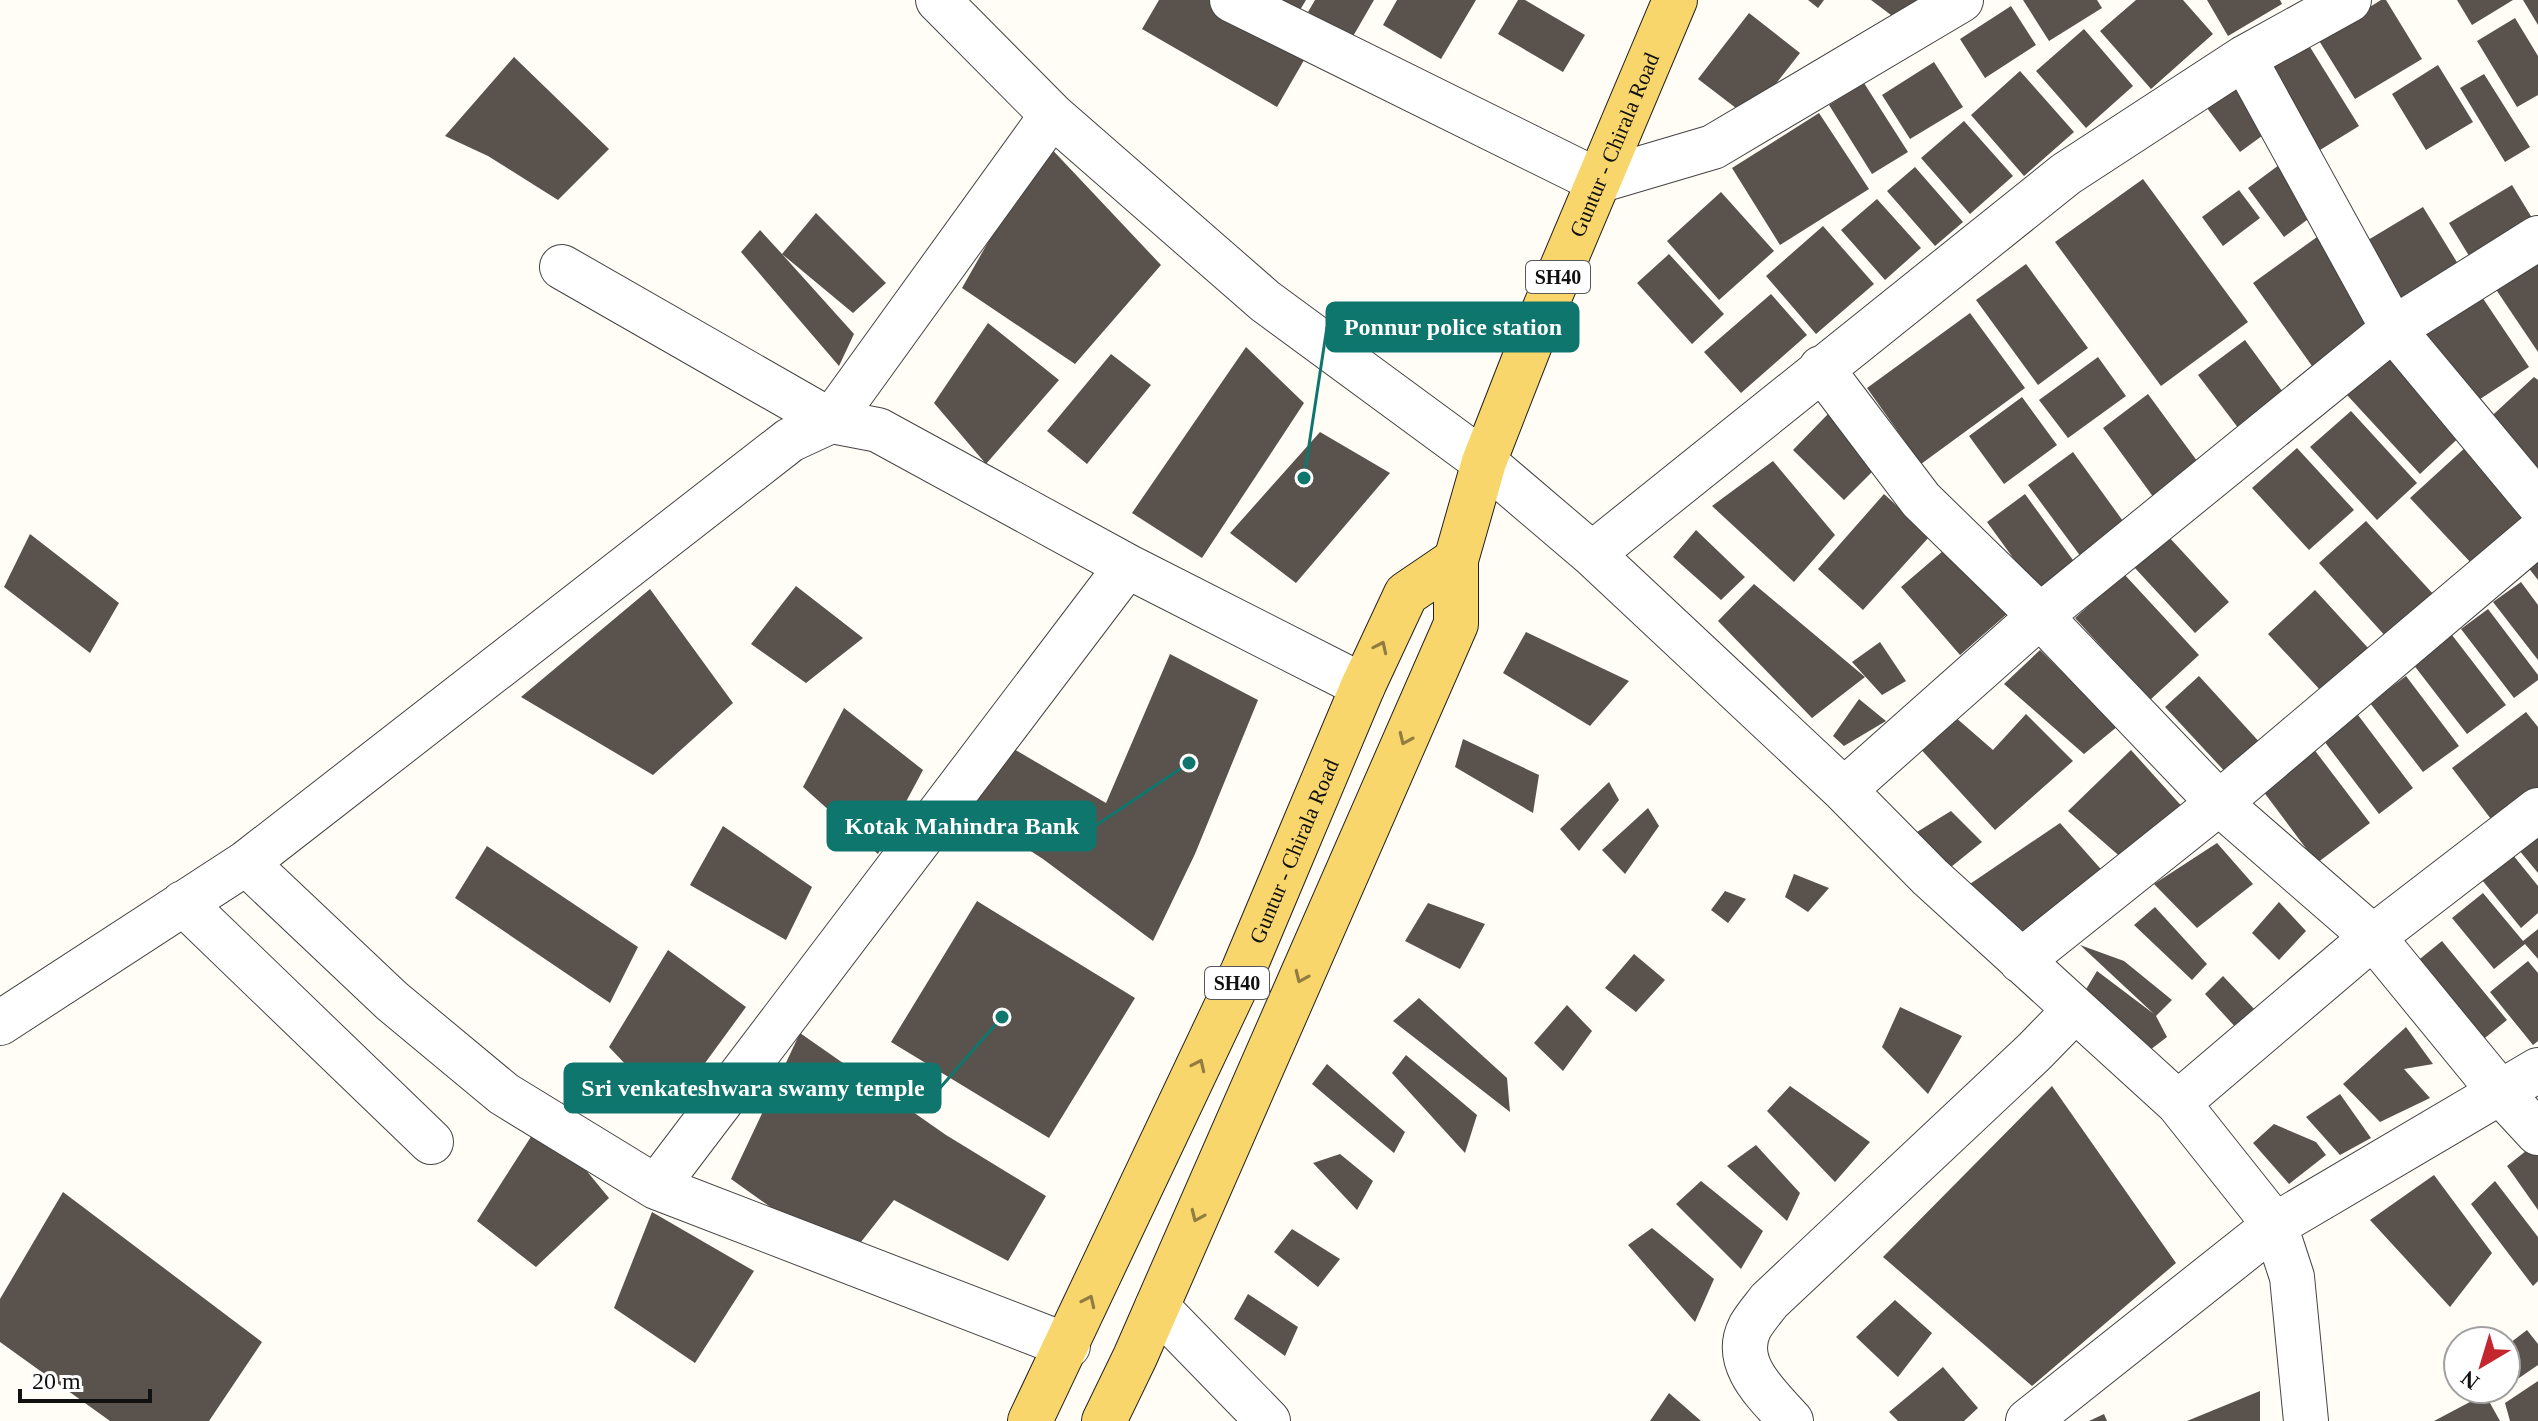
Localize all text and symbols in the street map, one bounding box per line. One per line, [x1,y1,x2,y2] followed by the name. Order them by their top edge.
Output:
[1564,49,1664,241] street label: Guntur - Chirala Road
[1526,261,1590,293] road number: SH40
[1327,303,1578,351] callout: Ponnur police station
[1344,314,1562,340] text: Ponnur police station
[1371,641,1387,655] one-way arrow
[1399,731,1415,746] one-way arrow
[1244,755,1343,947] street label: Guntur - Chirala Road
[828,802,1095,850] callout: Kotak Mahindra Bank
[845,813,1080,839] text: Kotak Mahindra Bank
[1205,967,1269,999] road number: SH40
[1294,969,1310,984] one-way arrow
[1189,1059,1205,1073] one-way arrow
[565,1064,940,1112] callout: Sri venkateshwara swamy temple
[581,1075,925,1101] text: Sri venkateshwara swamy temple
[1190,1208,1206,1222] one-way arrow
[1079,1294,1095,1309] one-way arrow
[2442,1325,2522,1405] north arrow
[20,1353,150,1403] scale bar
[2456,1366,2484,1395] text: N
[32,1368,81,1394] text: 20 m

